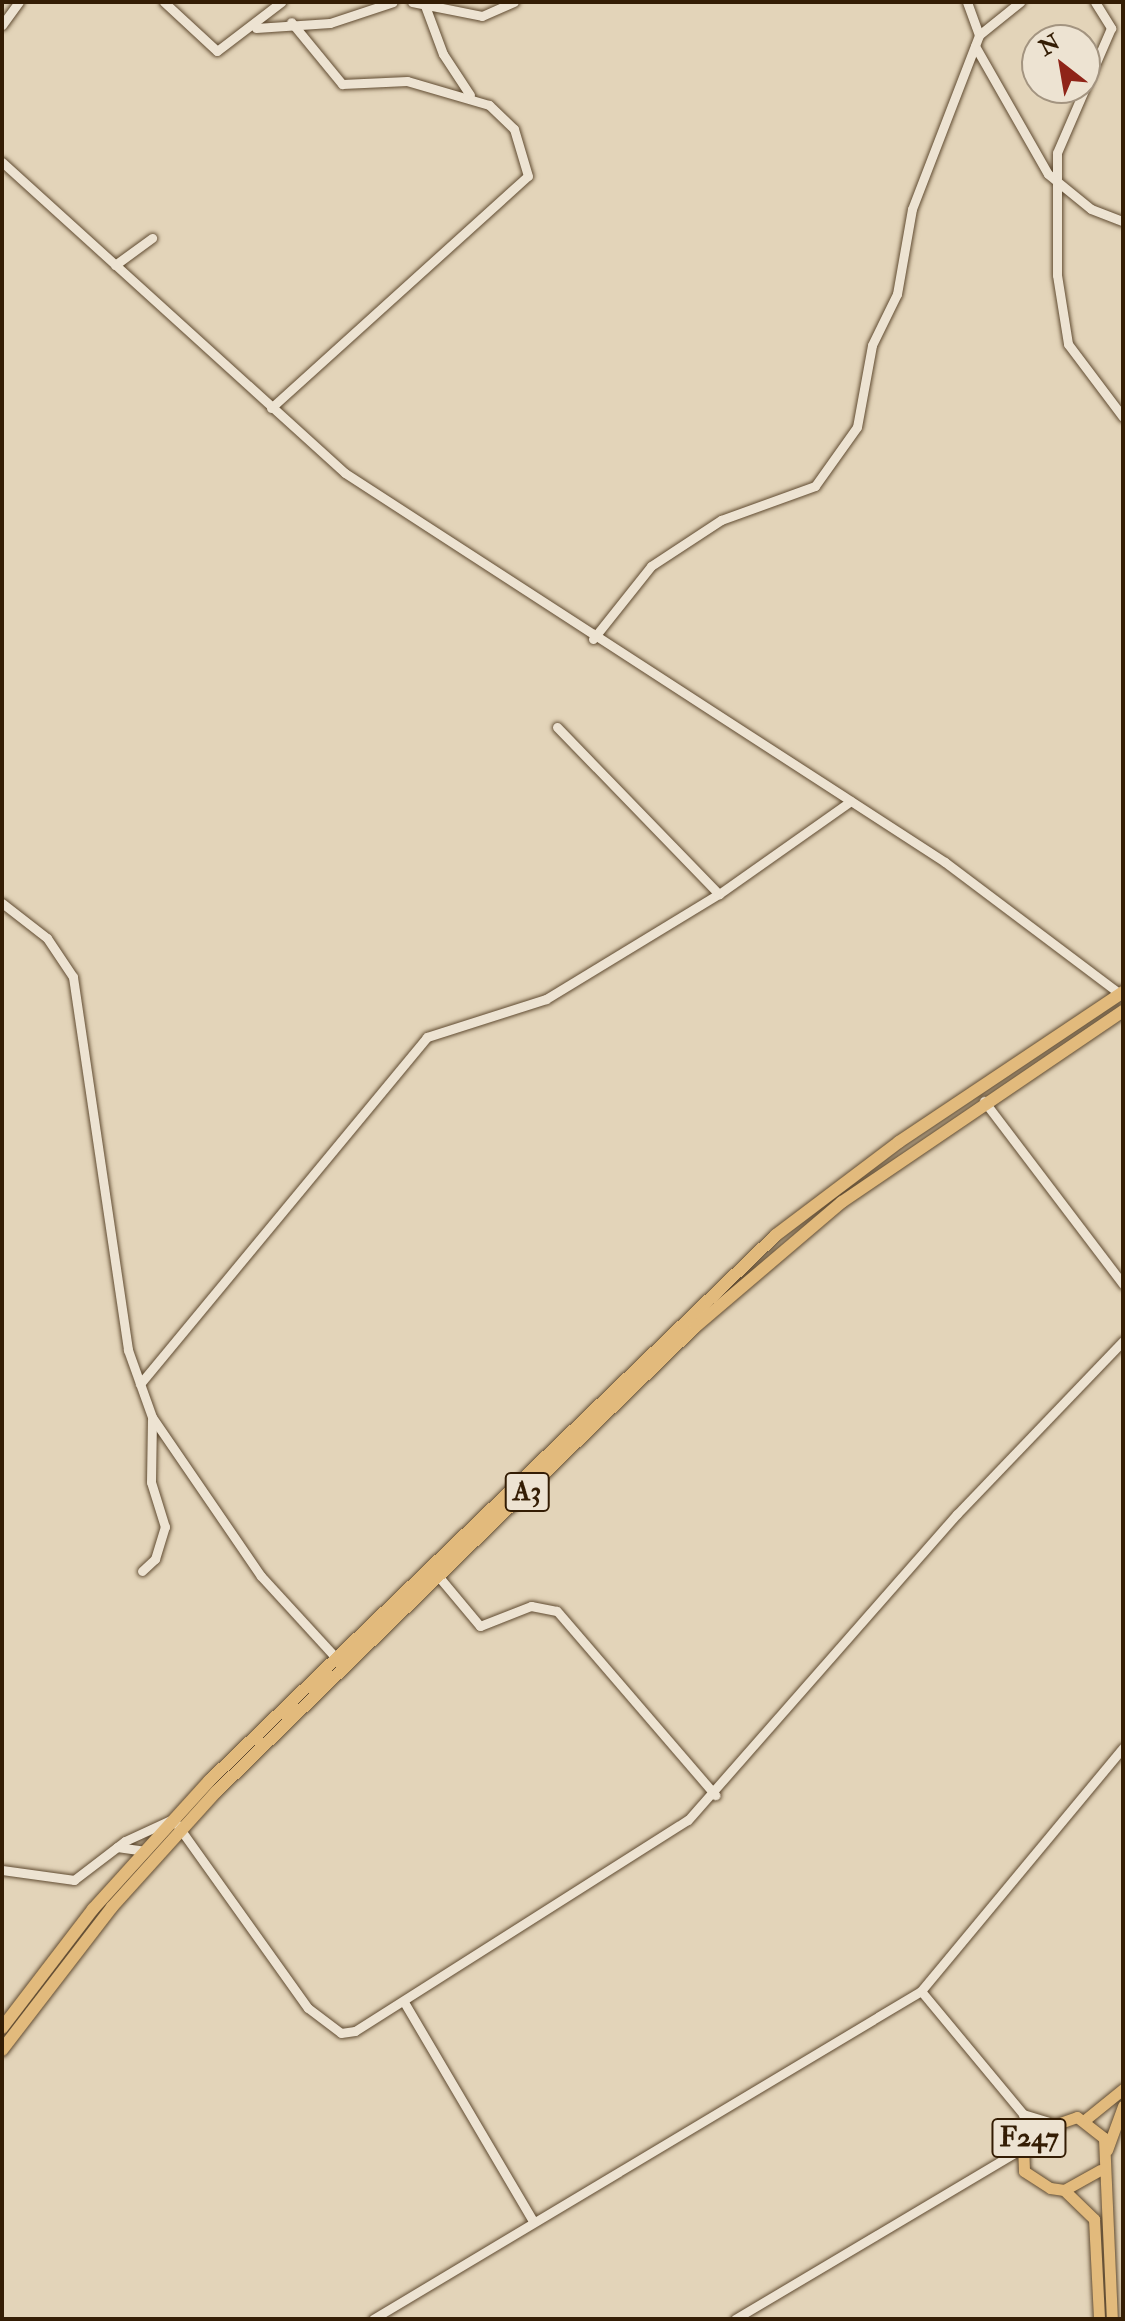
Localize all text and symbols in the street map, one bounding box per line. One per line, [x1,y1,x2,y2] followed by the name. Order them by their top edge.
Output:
[1021,24,1101,104] north arrow
[1034,28,1065,62] text: N
[503,1468,551,1516] road number: A3
[991,2114,1067,2162] road number: F247

